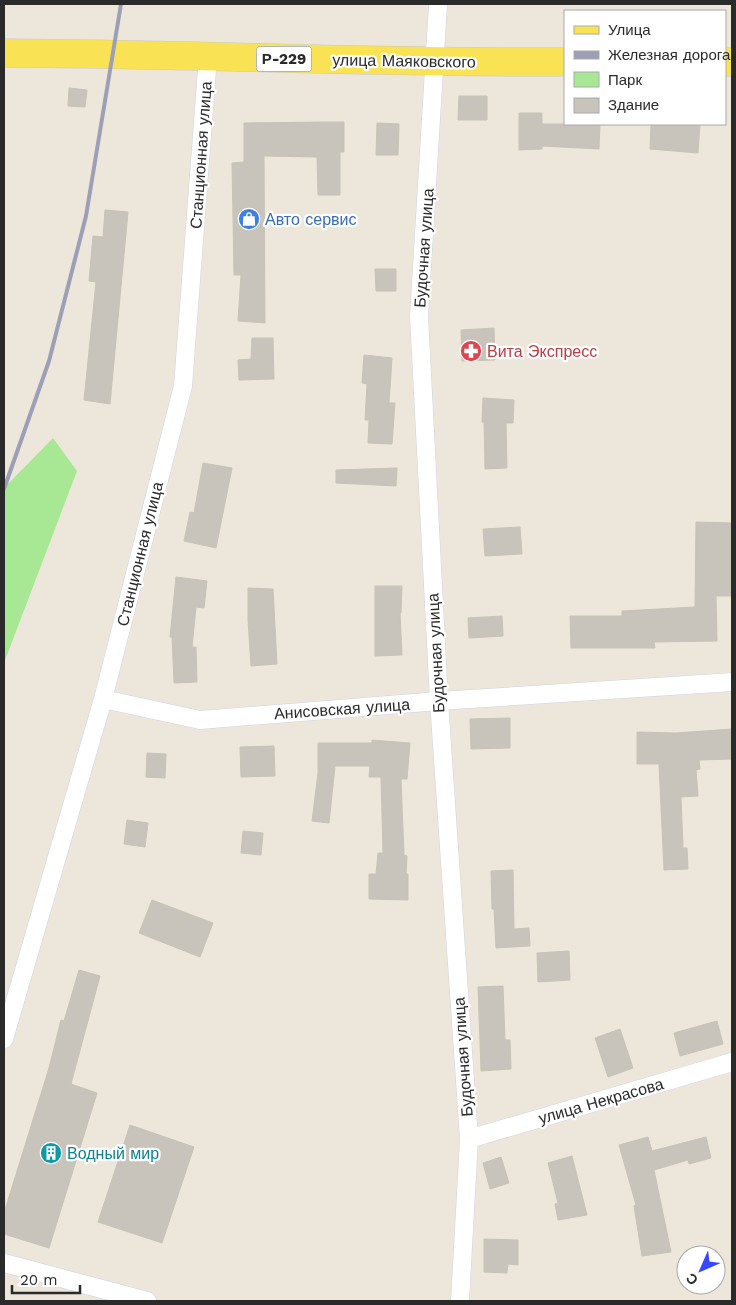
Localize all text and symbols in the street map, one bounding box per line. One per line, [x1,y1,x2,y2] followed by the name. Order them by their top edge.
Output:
[564,10,726,125] legend
[608,21,651,39] text: Улица
[256,46,312,72] road number: Р-229
[608,46,731,64] text: Железная дорога
[332,50,476,72] street label: улица Маяковского
[608,71,642,89] text: Парк
[186,80,216,230] street label: Станционная улица
[608,96,659,114] text: Здание
[410,188,438,308] street label: Будочная улица
[237,207,261,231] shop icon: Авто сервис
[265,210,357,229] place label: Авто сервис
[459,339,483,363] pharmacy icon: Вита Экспресс
[487,342,597,361] place label: Вита Экспресс
[113,480,167,628] street label: Станционная улица
[423,593,449,713] street label: Будочная улица
[273,695,411,723] street label: Анисовская улица
[449,997,477,1117] street label: Будочная улица
[536,1074,666,1128] street label: улица Некрасова
[39,1141,63,1165] building icon: Водный мир
[67,1144,159,1163] place label: Водный мир
[676,1245,726,1295] north arrow
[12,1262,80,1294] scale bar
[683,1270,701,1288] text: С
[20,1271,58,1289] text: 20 m

